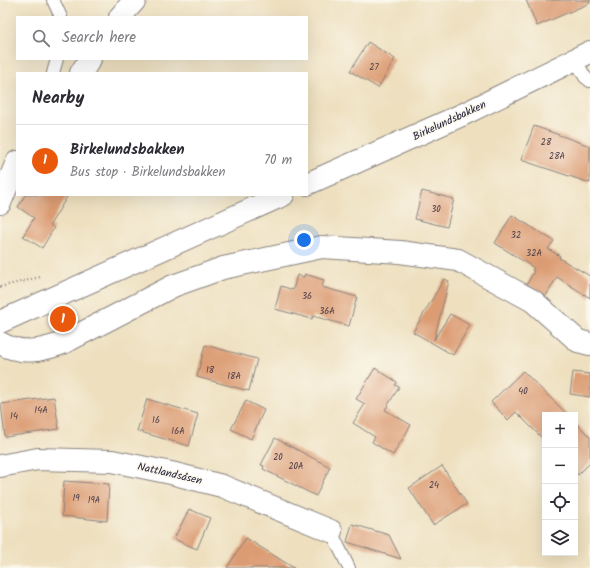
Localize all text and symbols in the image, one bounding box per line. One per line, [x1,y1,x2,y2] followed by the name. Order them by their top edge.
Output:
[16,16,308,60] search box
[62,26,136,50] text: Search here
[30,27,52,49] icon: search
[369,60,380,75] house number: 27
[32,85,84,112] text: Nearby
[410,96,489,146] street label: Birkelundsbakken
[541,135,552,150] house number: 28
[70,138,185,162] text: Birkelundsbakken
[549,149,566,164] house number: 28A
[43,150,47,171] text: 1
[264,150,292,171] text: 70 m
[70,162,225,183] text: Bus stop · Birkelundsbakken
[431,202,441,217] house number: 30
[511,228,521,243] house number: 32
[294,230,314,250] your location
[526,246,542,261] house number: 32A
[302,289,312,304] house number: 36
[50,304,76,334] pin: 1
[319,304,335,319] house number: 36A
[206,363,215,378] house number: 18
[227,369,241,384] house number: 18A
[518,384,528,399] house number: 40
[34,403,48,418] house number: 14A
[10,409,18,424] house number: 14
[542,412,578,556] map controls
[542,412,578,448] button: +
[152,413,160,428] house number: 16
[171,424,185,439] house number: 16A
[542,448,578,484] button: −
[273,450,283,465] house number: 20
[136,458,204,490] street label: Nattlandsåsen
[288,459,304,474] house number: 20A
[429,478,439,493] house number: 24
[542,484,578,520] button: locate
[72,491,80,506] house number: 19
[88,493,101,508] house number: 19A
[542,520,578,556] button: layers

